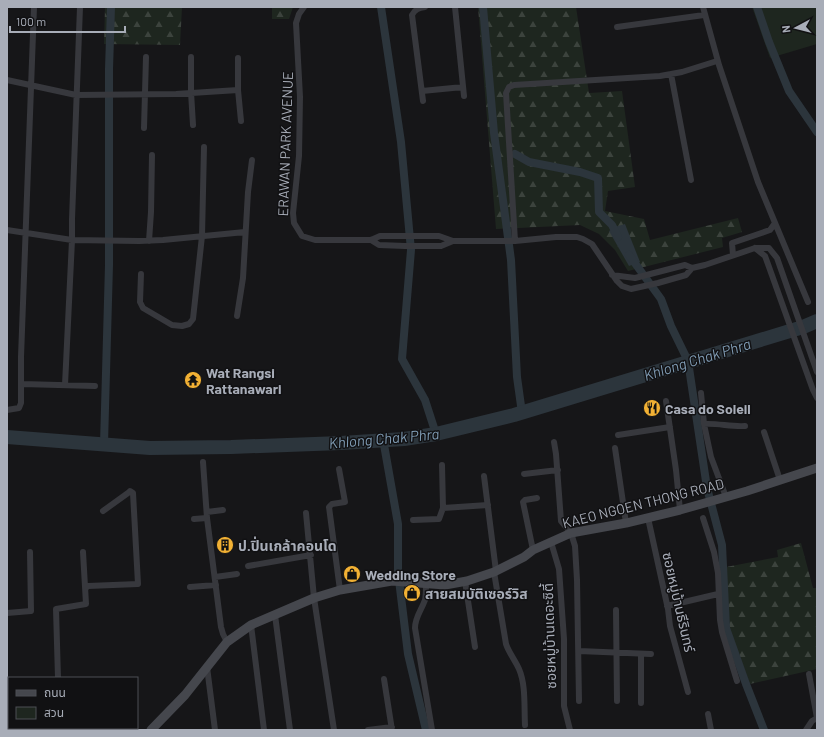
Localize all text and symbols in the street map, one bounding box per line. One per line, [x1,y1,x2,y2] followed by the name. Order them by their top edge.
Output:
[10,8,125,34] scale bar
[776,8,816,48] north arrow
[16,14,46,28] text: 100 m
[779,25,792,34] text: N
[274,71,296,217] street label: ERAWAN PARK AVENUE
[641,334,753,384] water label: Khlong Chak Phra
[206,364,282,397] place label: Wat Rangsi Rattanawari
[183,370,203,390] temple icon: Wat Rangsi Rattanawari
[642,398,662,418] restaurant icon: Casa do Soleil
[665,400,751,417] place label: Casa do Soleil
[328,424,440,452] water label: Khlong Chak Phra
[560,475,726,531] street label: KAEO NGOEN THONG ROAD
[215,535,235,555] building icon: ป.ปิ่นเกล้าคอนโด
[238,536,337,554] place label: ป.ปิ่นเกล้าคอนโด
[658,550,699,655] street label: ซอยหมู่บ้านธีรินทร์
[342,564,362,584] shop icon: Wedding Store
[365,566,456,583] place label: Wedding Store
[402,583,422,603] shop icon: สายสมบัติเซอร์วิส
[538,583,560,689] street label: ซอยหมู่บ้านเดอะซิตี้
[425,585,528,602] place label: สายสมบัติเซอร์วิส
[8,677,138,729] legend
[44,685,66,699] text: ถนน
[44,705,64,719] text: สวน

